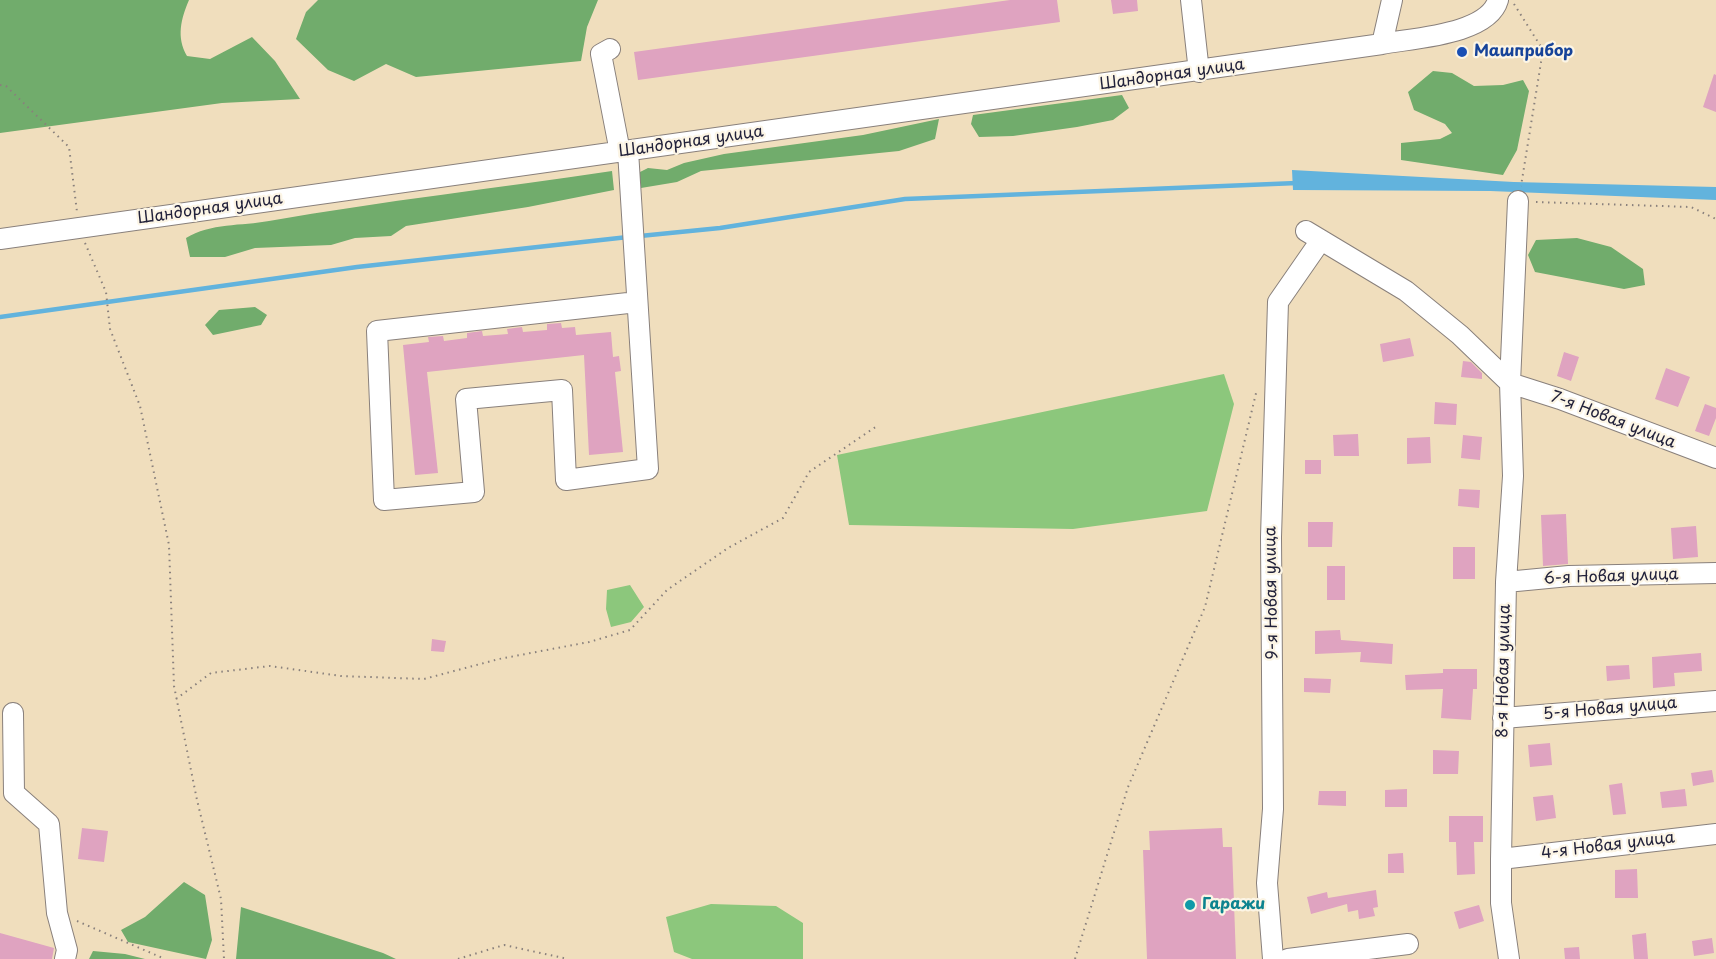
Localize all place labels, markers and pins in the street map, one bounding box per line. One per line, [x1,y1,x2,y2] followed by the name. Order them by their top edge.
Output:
[1474,42,1573,62] place label: Машприбор
[1455,45,1469,59] marker: Машприбор
[1202,895,1265,915] place label: Гаражи
[1183,898,1197,912] marker: Гаражи

